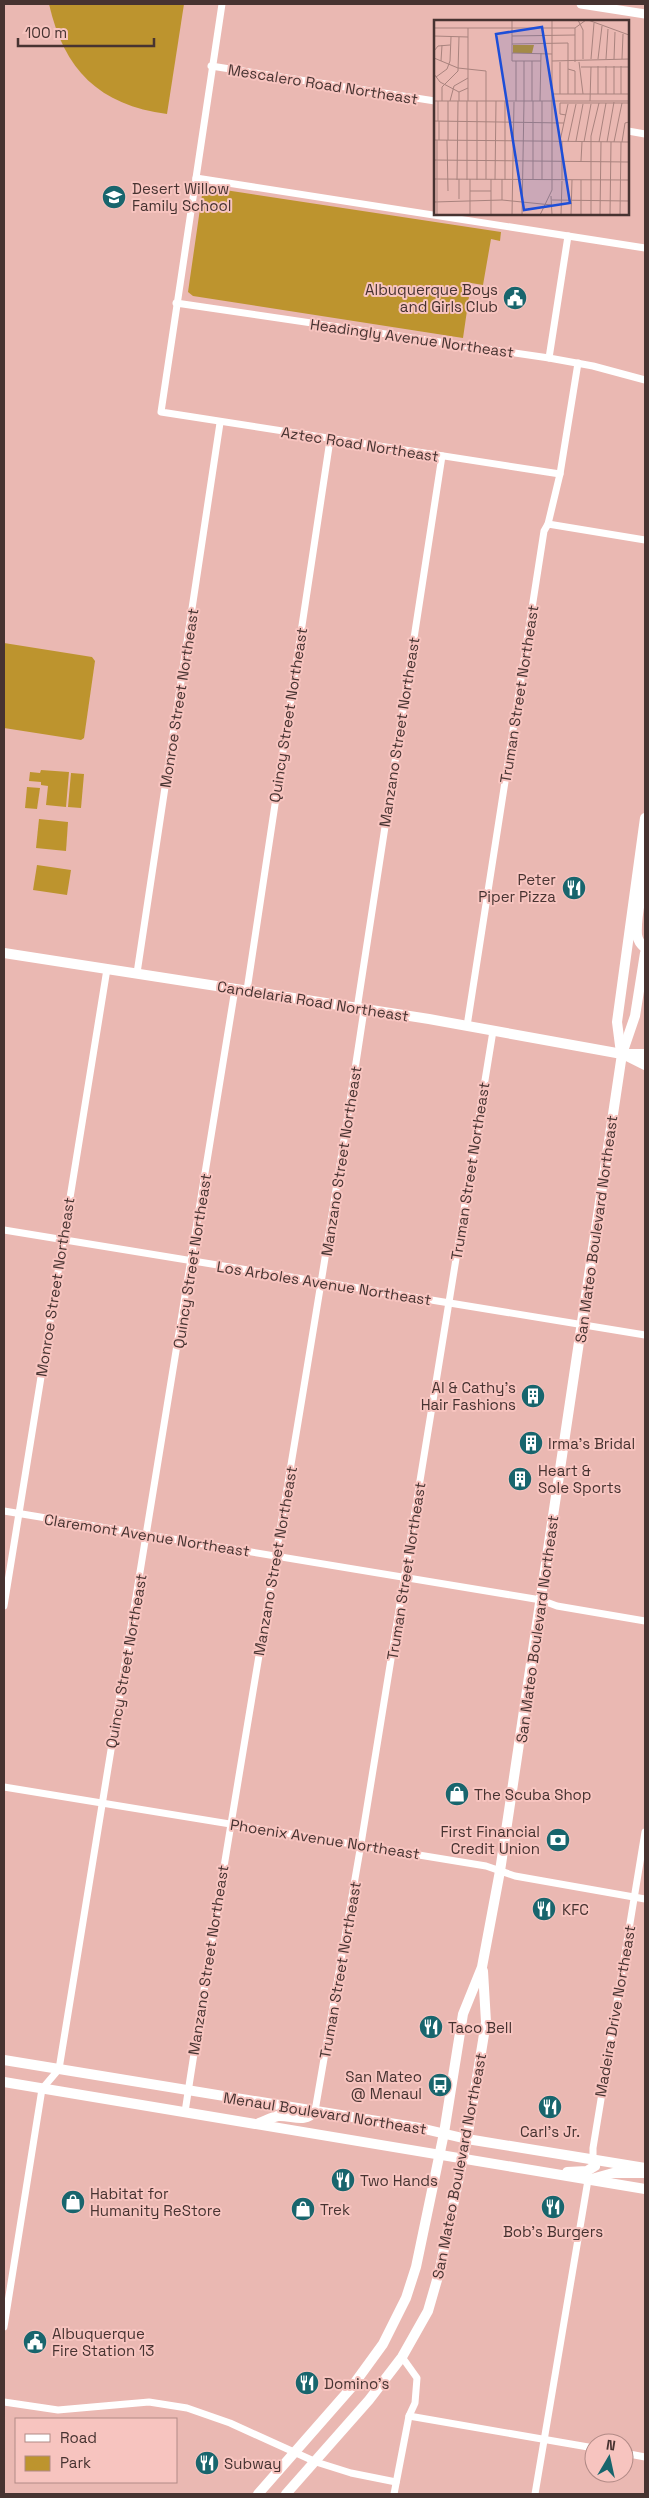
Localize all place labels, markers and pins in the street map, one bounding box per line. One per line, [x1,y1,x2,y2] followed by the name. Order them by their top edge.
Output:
[132,179,231,215] place label: Desert Willow Family School
[101,184,127,210] school or university icon: Desert Willow Family School
[365,280,498,316] place label: Albuquerque Boys and Girls Club
[502,285,528,311] public building icon: Albuquerque Boys and Girls Club
[478,870,556,906] place label: Peter Piper Pizza
[561,875,587,901] restaurant icon: Peter Piper Pizza
[421,1378,516,1414] place label: Al & Cathy's Hair Fashions
[520,1383,546,1409] building icon: Al & Cathy's Hair Fashions
[518,1430,544,1456] building icon: Irma's Bridal
[548,1434,635,1453] place label: Irma's Bridal
[538,1461,622,1497] place label: Heart & Sole Sports
[507,1466,533,1492] building icon: Heart & Sole Sports
[444,1781,470,1807] shop icon: The Scuba Shop
[474,1785,592,1804] place label: The Scuba Shop
[440,1822,540,1858] place label: First Financial Credit Union
[545,1827,571,1853] bank icon: First Financial Credit Union
[531,1896,557,1922] restaurant icon: KFC
[562,1900,589,1919] place label: KFC
[418,2014,444,2040] restaurant icon: Taco Bell
[448,2018,512,2037] place label: Taco Bell
[345,2067,422,2103] place label: San Mateo @ Menaul
[427,2072,453,2098] bus stop icon: San Mateo @ Menaul
[537,2094,563,2120] restaurant icon: Carl's Jr.
[520,2122,580,2141] place label: Carl's Jr.
[330,2167,356,2193] restaurant icon: Two Hands
[360,2171,438,2190] place label: Two Hands
[90,2184,221,2220] place label: Habitat for Humanity ReStore
[60,2189,86,2215] shop icon: Habitat for Humanity ReStore
[540,2194,566,2220] restaurant icon: Bob's Burgers
[290,2196,316,2222] shop icon: Trek
[320,2200,350,2219] place label: Trek
[503,2222,603,2241] place label: Bob's Burgers
[52,2324,154,2360] place label: Albuquerque Fire Station 13
[22,2329,48,2355] public building icon: Albuquerque Fire Station 13
[294,2370,320,2396] restaurant icon: Domino's
[324,2374,389,2393] place label: Domino's
[194,2450,220,2476] restaurant icon: Subway
[224,2454,281,2473] place label: Subway

